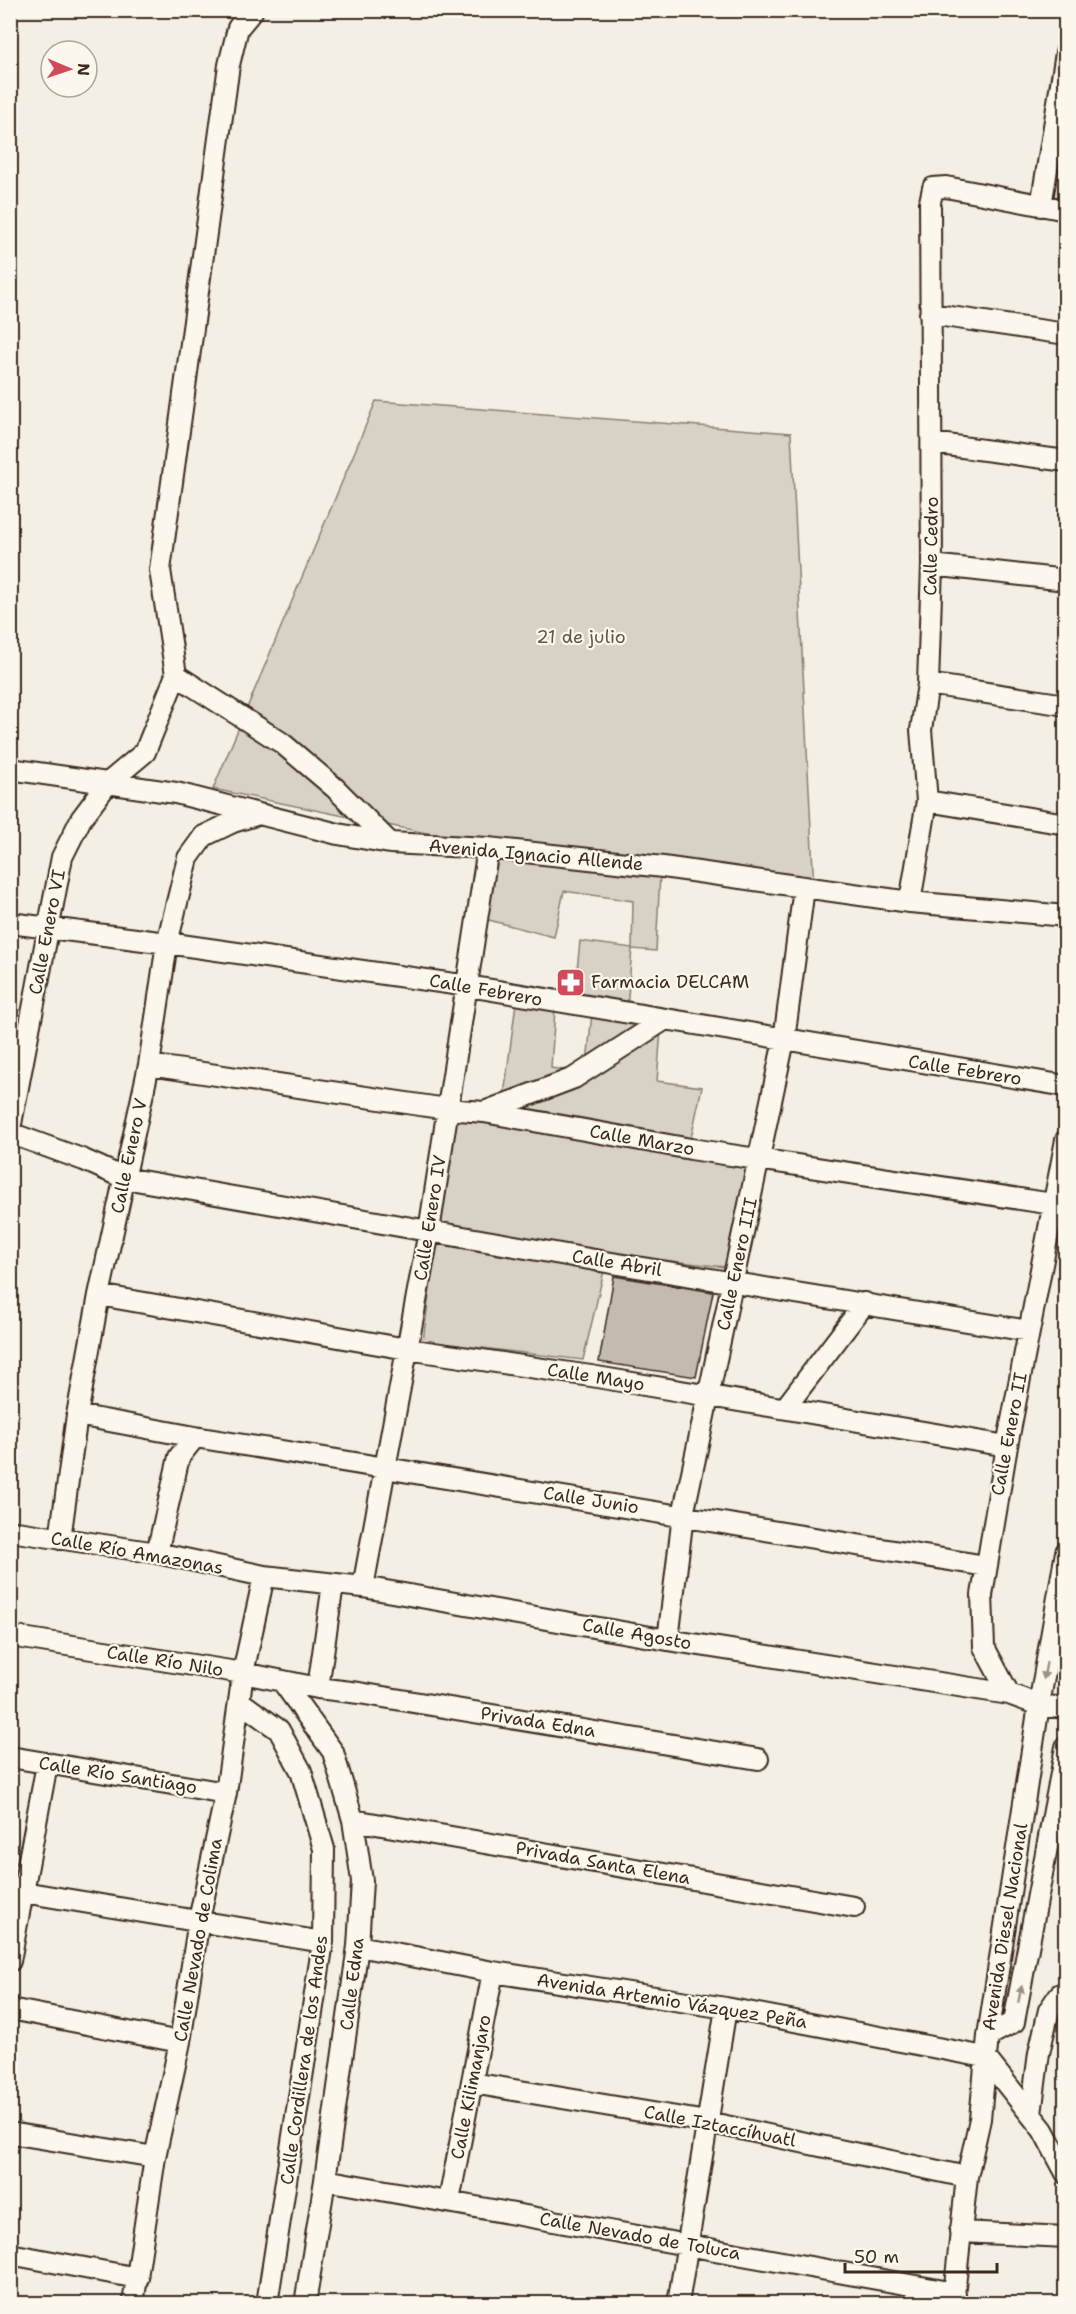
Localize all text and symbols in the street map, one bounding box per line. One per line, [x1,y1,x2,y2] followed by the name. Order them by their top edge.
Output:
[39,39,99,99] north arrow
[73,63,94,76] text: N
[918,496,944,596] street label: Calle Cedro
[536,625,626,649] park label: 21 de julio
[428,834,644,876] street label: Avenida Ignacio Allende
[23,867,71,997] street label: Calle Enero VI
[554,966,586,998] pharmacy icon: Farmacia DELCAM
[428,968,544,1012] street label: Calle Febrero
[591,970,749,994] place label: Farmacia DELCAM
[907,1049,1023,1091] street label: Calle Febrero
[105,1096,153,1216] street label: Calle Enero V
[588,1119,696,1161] street label: Calle Marzo
[408,1153,452,1283] street label: Calle Enero IV
[711,1195,763,1333] street label: Calle Enero III
[570,1244,664,1282] street label: Calle Abril
[546,1357,646,1397] street label: Calle Mayo
[985,1370,1033,1498] street label: Calle Enero II
[542,1481,640,1519] street label: Calle Junio
[49,1526,225,1580] street label: Calle Río Amazonas
[581,1613,693,1655] street label: Calle Agosto
[105,1640,225,1682] street label: Calle Río Nilo
[1040,1662,1049,1681] one-way arrow
[479,1701,597,1743] street label: Privada Edna
[37,1751,199,1799] street label: Calle Río Santiago
[977,1821,1033,2033] street label: Avenida Diesel Nacional
[168,1836,228,2044] street label: Calle Nevado de Colima
[514,1836,692,1890] street label: Privada Santa Elena
[275,1934,333,2186] street label: Calle Cordillera de los Andes
[334,1936,370,2032] street label: Calle Edna
[535,1968,809,2034] street label: Avenida Artemio Vázquez Peña
[1016,1985,1026,2003] one-way arrow
[445,2013,497,2161] street label: Calle Kilimanjaro
[642,2099,799,2153] street label: Calle Iztaccíhuatl
[538,2207,742,2265] street label: Calle Nevado de Toluca
[845,2236,996,2274] scale bar
[854,2245,899,2269] text: 50 m

